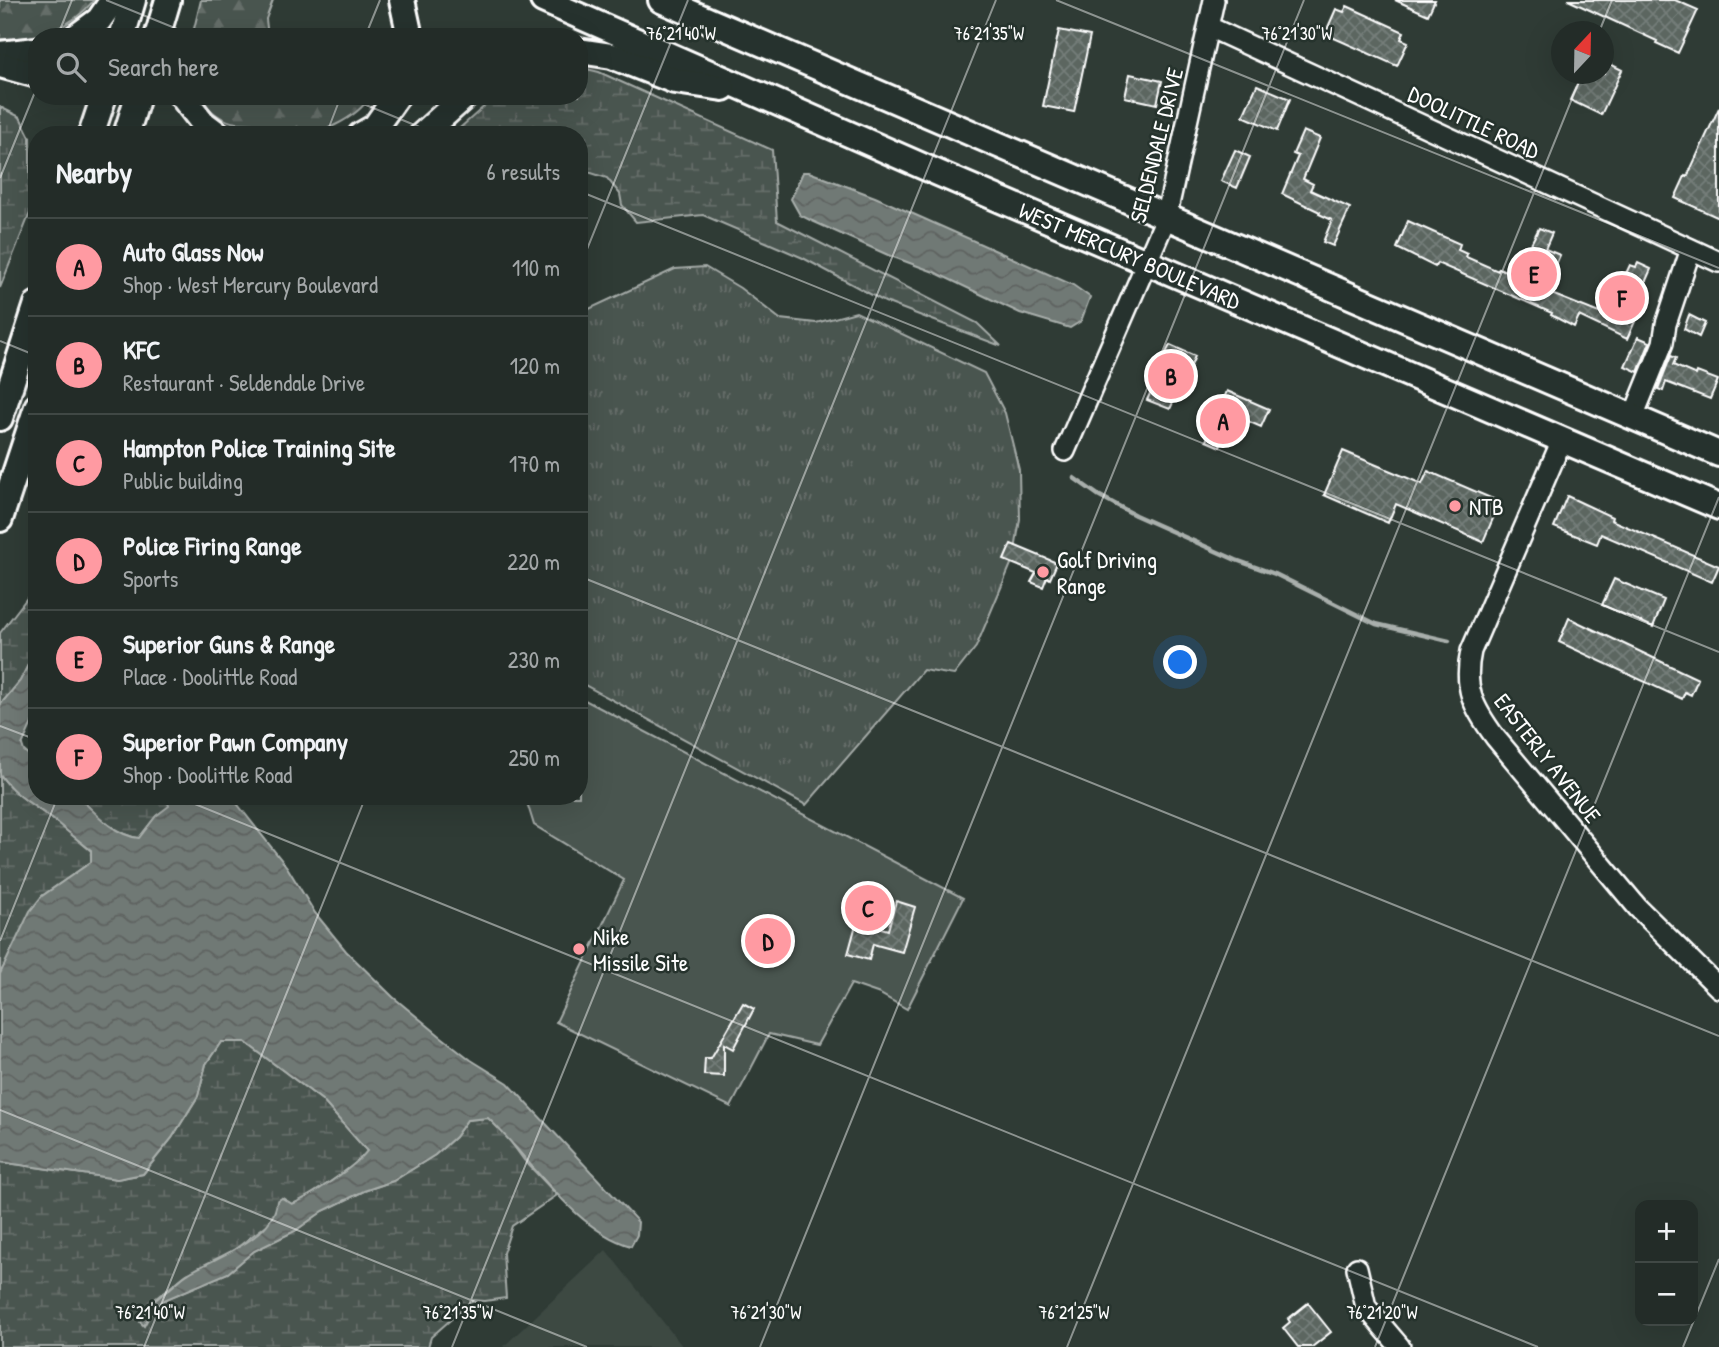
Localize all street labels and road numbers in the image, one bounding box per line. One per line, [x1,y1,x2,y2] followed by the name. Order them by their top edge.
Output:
[1122,64,1190,226] street label: SELDENDALE DRIVE
[1403,78,1545,166] street label: DOOLITTLE ROAD
[1015,194,1245,316] street label: WEST MERCURY BOULEVARD
[1488,687,1608,829] street label: EASTERLY AVENUE

